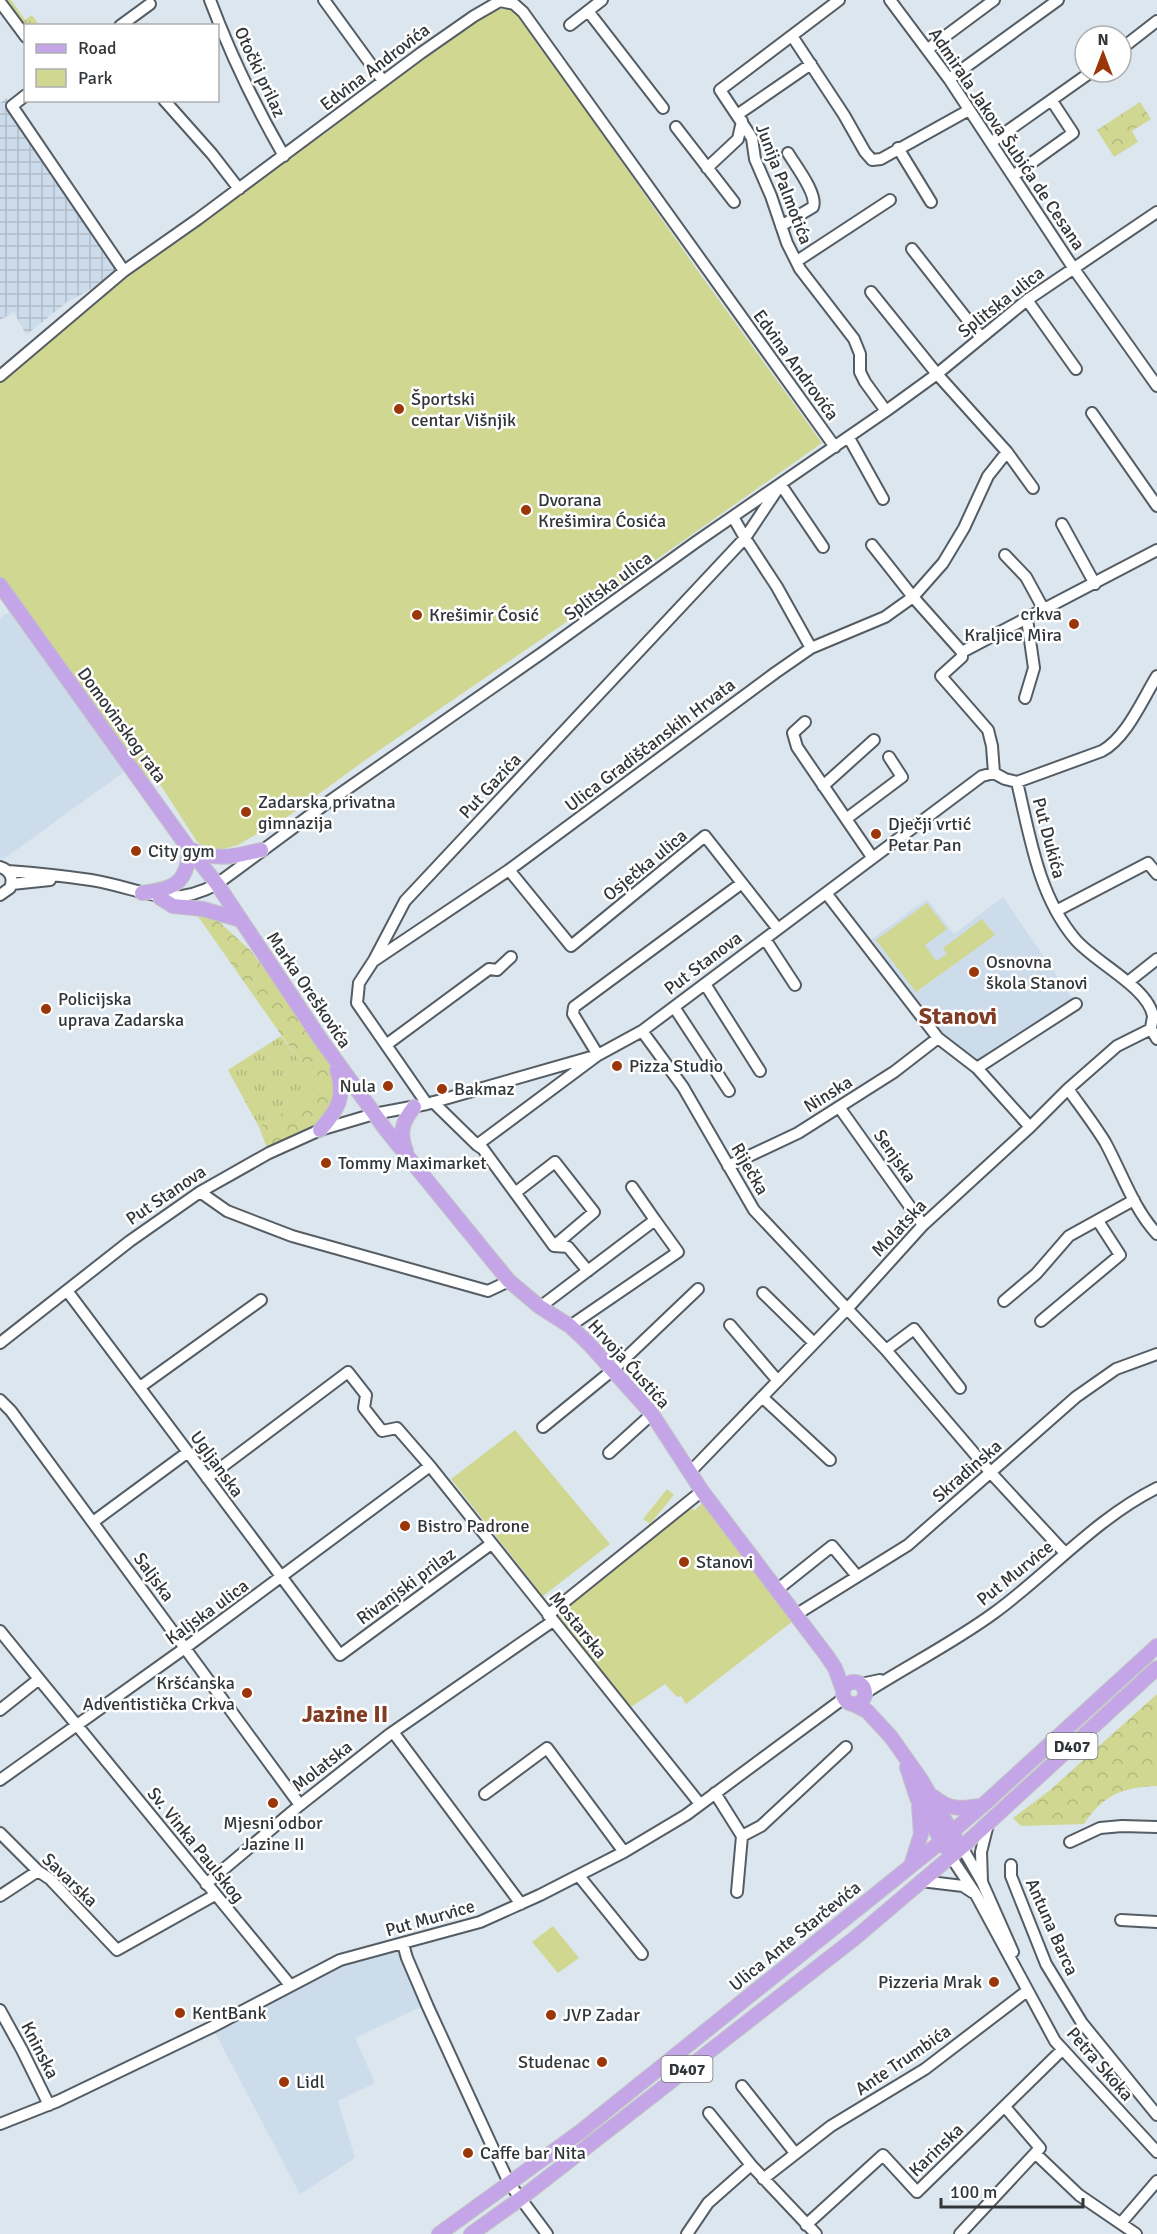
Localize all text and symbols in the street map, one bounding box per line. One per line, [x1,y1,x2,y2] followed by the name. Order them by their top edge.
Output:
[316,19,434,115] street label: Edvina Androvića
[229,23,291,121] street label: Otočki prilaz
[24,24,219,102] legend
[924,24,1090,254] street label: Admirala Jakova Šubića de Cesana
[1073,24,1133,84] north arrow
[1097,30,1109,50] text: N
[78,37,117,59] text: Road
[78,67,113,89] text: Park
[751,121,817,247] street label: Junija Palmotića
[954,262,1048,342] street label: Splitska ulica
[748,305,844,425] street label: Edvina Androvića
[411,388,516,431] place label: Športski centar Višnjik
[392,402,406,416] marker: Športski centar Višnjik
[538,489,666,532] place label: Dvorana Krešimira Ćosića
[519,503,533,517] marker: Dvorana Krešimira Ćosića
[560,547,656,625] street label: Splitska ulica
[964,603,1062,646] place label: crkva Kraljice Mira
[429,604,539,626] place label: Krešimir Ćosić
[410,608,424,622] marker: Krešimir Ćosić
[1067,617,1081,631] marker: crkva Kraljice Mira
[73,663,171,787] street label: Domovinskog rata
[560,674,740,816] street label: Ulica Gradiščanskih Hrvata
[454,749,526,823] street label: Put Gazića
[258,791,396,834] place label: Zadarska privatna gimnazija
[1028,795,1070,881] street label: Put Dukića
[239,805,253,819] marker: Zadarska privatna gimnazija
[888,813,971,856] place label: Dječji vrtić Petar Pan
[598,824,692,906] street label: Osječka ulica
[869,827,883,841] marker: Dječji vrtić Petar Pan
[148,840,215,862] place label: City gym
[129,844,143,858] marker: City gym
[660,927,746,999] street label: Put Stanova
[262,928,356,1052] street label: Marka Oreškovića
[986,951,1088,994] place label: Osnovna škola Stanovi
[967,965,981,979] marker: Osnovna škola Stanovi
[58,988,184,1031] place label: Policijska uprava Zadarska
[919,1001,997,1031] district label: Stanovi
[39,1002,53,1016] marker: Policijska uprava Zadarska
[629,1055,723,1077] place label: Pizza Studio
[610,1059,624,1073] marker: Pizza Studio
[800,1071,856,1117] street label: Ninska
[339,1075,376,1097] place label: Nula
[454,1078,515,1100] place label: Bakmaz
[381,1079,395,1093] marker: Nula
[435,1082,449,1096] marker: Bakmaz
[869,1125,921,1187] street label: Senjska
[726,1139,774,1199] street label: Riječka
[338,1152,486,1174] place label: Tommy Maximarket
[319,1156,333,1170] marker: Tommy Maximarket
[122,1160,210,1230] street label: Put Stanova
[867,1195,931,1261] street label: Molatska
[583,1315,675,1413] street label: Hrvoja Ćustića
[186,1426,248,1502] street label: Ugljanska
[928,1435,1006,1507] street label: Skradinska
[417,1515,529,1537] place label: Bistro Padrone
[398,1519,412,1533] marker: Bistro Padrone
[972,1536,1058,1610] street label: Put Murvice
[352,1543,460,1629] street label: Rivanjski prilaz
[129,1548,179,1606] street label: Saljska
[696,1551,753,1573] place label: Stanovi
[677,1555,691,1569] marker: Stanovi
[161,1574,253,1650] street label: Kaljska ulica
[544,1587,612,1663] street label: Mostarska
[83,1672,235,1715] place label: Kršćanska Adventistička Crkva
[240,1686,254,1700] marker: Kršćanska Adventistička Crkva
[302,1699,388,1729] district label: Jazine II
[1046,1733,1098,1759] road number: D407
[287,1736,357,1796] street label: Molatska
[143,1783,249,1907] street label: Sv. Vinka Paulskog
[266,1796,280,1810] marker: Mjesni odbor Jazine II
[223,1812,323,1855] place label: Mjesni odbor Jazine II
[38,1848,102,1912] street label: Savarska
[1021,1875,1083,1979] street label: Antuna Barca
[725,1876,865,1996] street label: Ulica Ante Starčevića
[383,1895,477,1941] street label: Put Murvice
[878,1971,982,1993] place label: Pizzeria Mrak
[987,1975,1001,1989] marker: Pizzeria Mrak
[192,2002,266,2024] place label: KentBank
[563,2004,640,2026] place label: JVP Zadar
[173,2006,187,2020] marker: KentBank
[544,2008,558,2022] marker: JVP Zadar
[16,2018,64,2082] street label: Kninska
[851,2020,955,2100] street label: Ante Trumbića
[1062,2023,1138,2105] street label: Petra Skoka
[518,2051,590,2073] place label: Studenac
[595,2055,609,2069] marker: Studenac
[662,2056,712,2082] road number: D407
[296,2071,325,2093] place label: Lidl
[277,2075,291,2089] marker: Lidl
[904,2119,968,2181] street label: Karinska
[480,2142,586,2164] place label: Caffe bar Nita
[461,2146,475,2160] marker: Caffe bar Nita
[941,2171,1084,2209] scale bar
[950,2181,997,2203] text: 100 m

